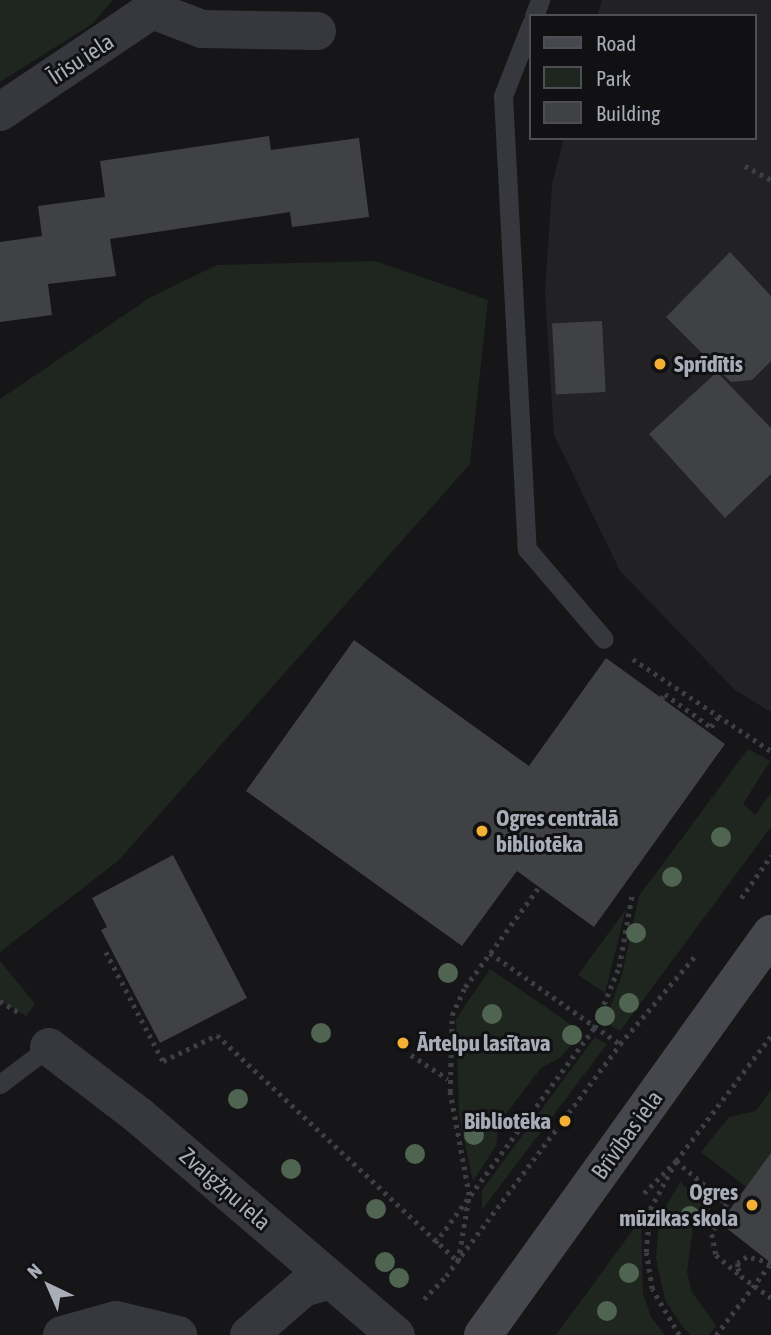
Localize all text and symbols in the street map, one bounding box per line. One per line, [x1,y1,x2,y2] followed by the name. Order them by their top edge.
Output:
[530,14,757,140] legend
[43,28,119,90] street label: Īrisu iela
[596,31,636,55] text: Road
[596,66,631,90] text: Park
[596,101,660,125] text: Building
[674,350,743,378] place label: Sprīdītis
[652,356,668,372] marker: Sprīdītis
[496,804,618,858] place label: Ogres centrālā bibliotēka
[474,823,490,839] marker: Ogres centrālā bibliotēka
[417,1029,550,1057] place label: Ārtelpu lasītava
[395,1035,411,1051] marker: Ārtelpu lasītava
[586,1085,668,1185] street label: Brīvības iela
[464,1107,551,1135] place label: Bibliotēka
[557,1113,573,1129] marker: Bibliotēka
[174,1142,276,1236] street label: Zvaigžņu iela
[619,1178,738,1232] place label: Ogres mūzikas skola
[744,1197,760,1213] marker: Ogres mūzikas skola
[14,1251,84,1321] north arrow
[23,1259,46,1283] text: N

